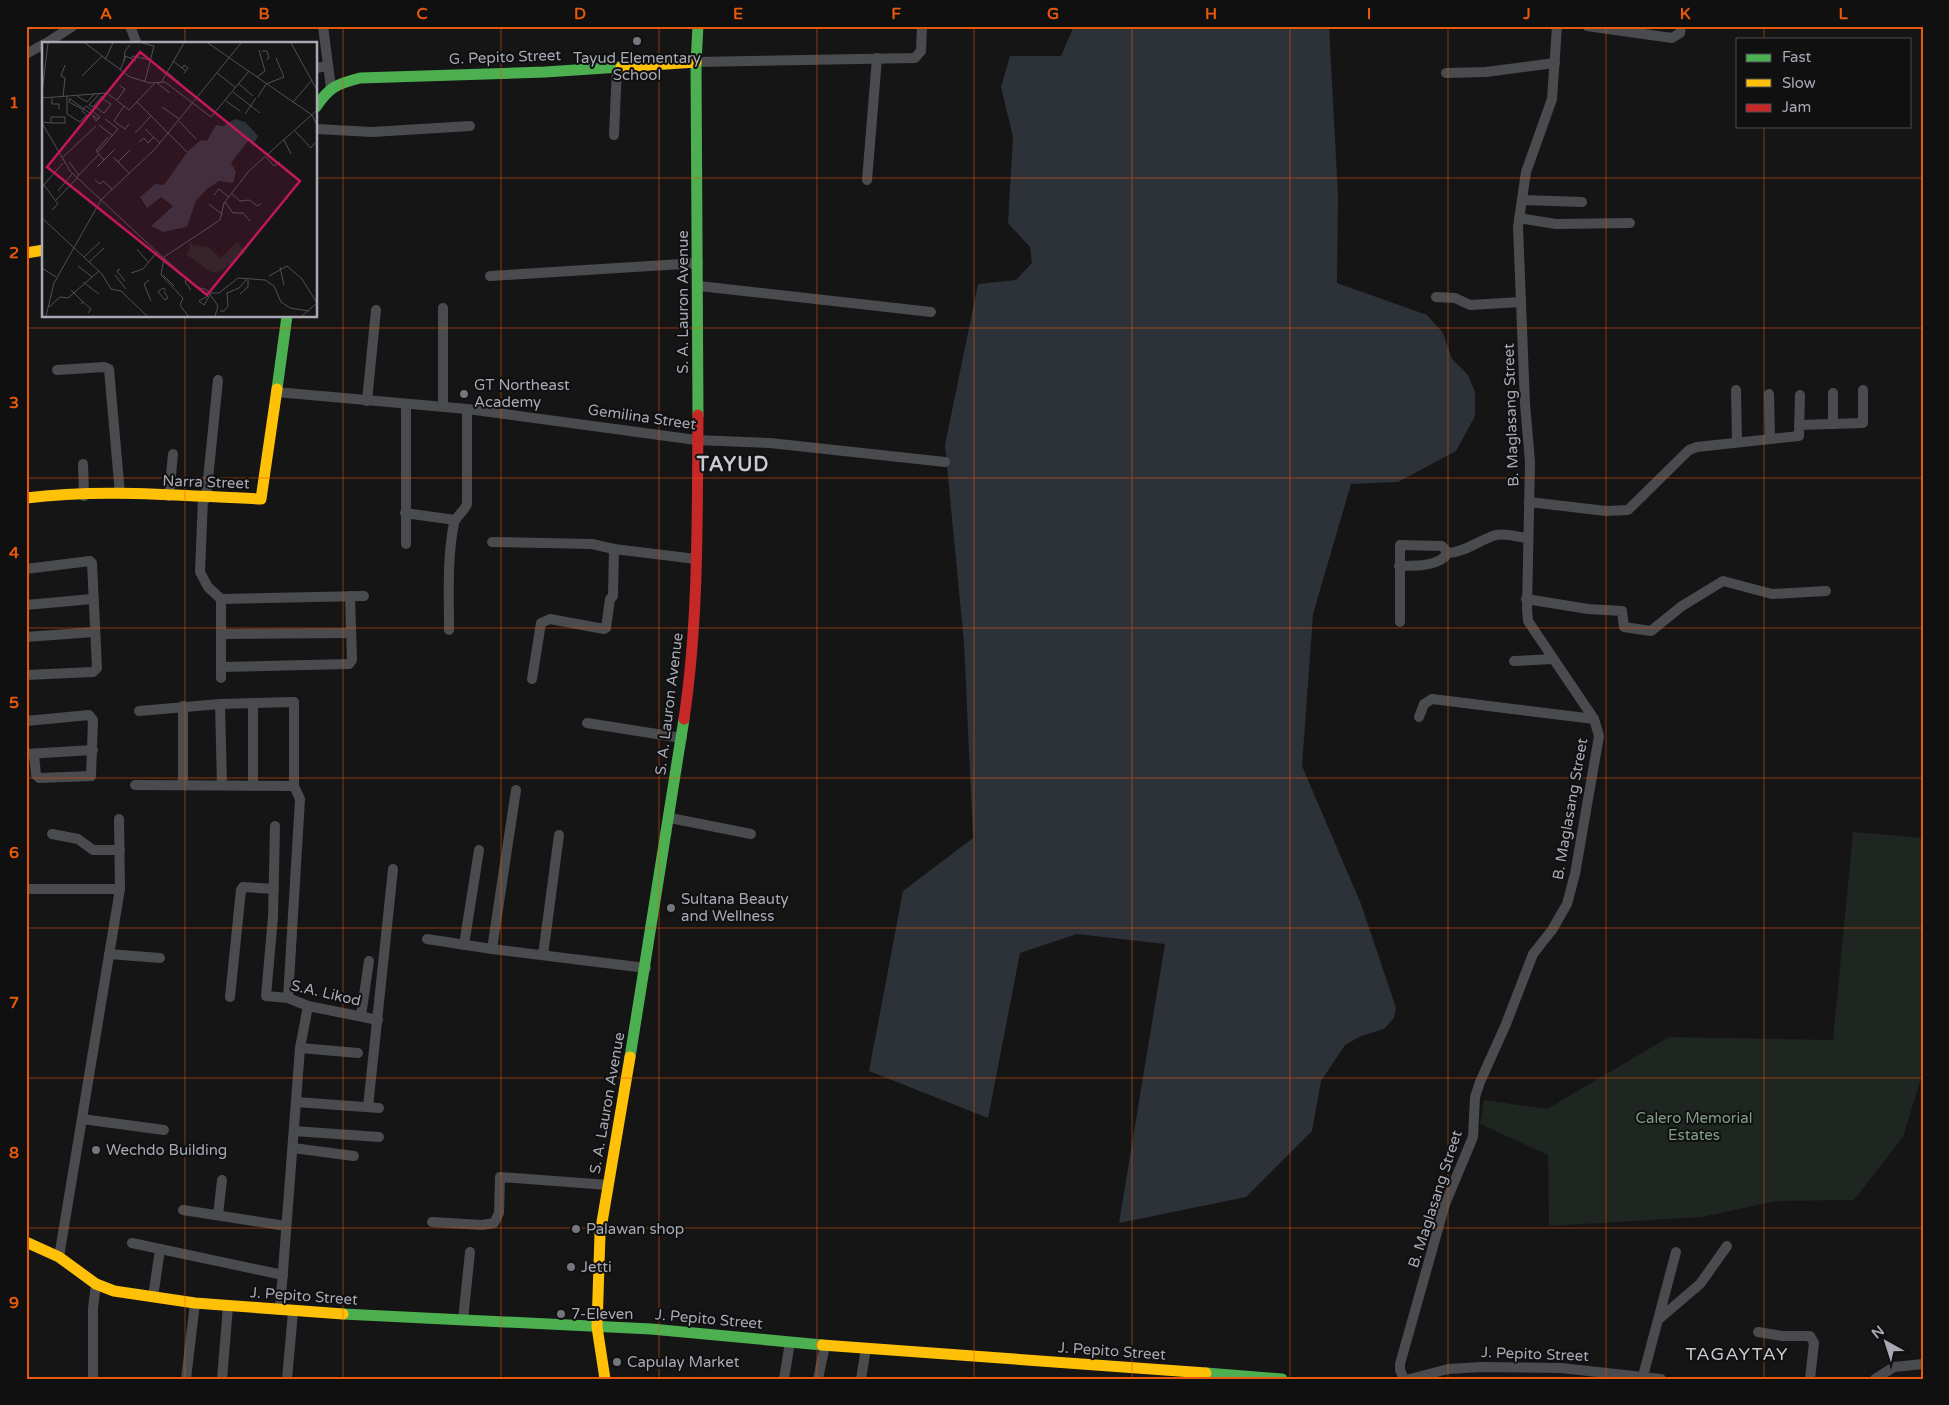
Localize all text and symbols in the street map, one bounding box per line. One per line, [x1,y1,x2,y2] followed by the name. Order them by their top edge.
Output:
[100,4,112,24] text: A
[258,4,270,24] text: B
[416,4,428,24] text: C
[574,4,586,24] text: D
[733,4,743,24] text: E
[891,4,901,24] text: F
[1047,4,1059,24] text: G
[1205,4,1217,24] text: H
[1367,4,1371,24] text: I
[1522,4,1531,24] text: J
[1680,4,1691,24] text: K
[1838,4,1848,24] text: L
[631,35,643,47] marker: Tayud Elementary School
[1736,38,1912,128] legend
[42,42,318,318] inset map
[449,46,562,68] street label: G. Pepito Street
[1782,48,1812,66] text: Fast
[573,49,701,84] place label: Tayud Elementary School
[1782,74,1816,92] text: Slow
[9,93,19,113] text: 1
[1782,98,1811,116] text: Jam
[674,230,692,374] street label: S. A. Lauron Avenue
[9,243,19,263] text: 2
[1499,343,1523,487] street label: B. Maglasang Street
[474,376,570,411] place label: GT Northeast Academy
[458,388,470,400] marker: GT Northeast Academy
[9,393,19,413] text: 3
[587,400,698,434] street label: Gemilina Street
[696,453,769,477] district label: TAYUD
[162,471,250,493] street label: Narra Street
[9,543,19,563] text: 4
[651,632,687,776] street label: S. A. Lauron Avenue
[9,693,19,713] text: 5
[1549,736,1591,881] street label: B. Maglasang Street
[9,843,19,863] text: 6
[681,890,789,925] place label: Sultana Beauty and Wellness
[665,902,677,914] marker: Sultana Beauty and Wellness
[289,976,363,1010] street label: S.A. Likod
[9,993,19,1013] text: 7
[586,1031,628,1175] street label: S. A. Lauron Avenue
[1636,1109,1752,1144] park label: Calero Memorial Estates
[1404,1128,1466,1270] street label: B. Maglasang Street
[106,1141,227,1159] place label: Wechdo Building
[9,1143,19,1163] text: 8
[90,1144,102,1156] marker: Wechdo Building
[586,1220,684,1238] place label: Palawan shop
[570,1223,582,1235] marker: Palawan shop
[581,1258,612,1276] place label: Jetti
[565,1261,577,1273] marker: Jetti
[250,1283,359,1309] street label: J. Pepito Street
[9,1293,19,1313] text: 9
[571,1305,633,1323] place label: 7-Eleven
[654,1305,764,1333] street label: J. Pepito Street
[555,1308,567,1320] marker: 7-Eleven
[1862,1318,1912,1368] north arrow
[1868,1322,1888,1342] text: N
[1058,1338,1167,1364] street label: J. Pepito Street
[1481,1343,1589,1365] street label: J. Pepito Street
[1686,1343,1788,1365] district label: TAGAYTAY
[627,1353,740,1371] place label: Capulay Market
[611,1356,623,1368] marker: Capulay Market

